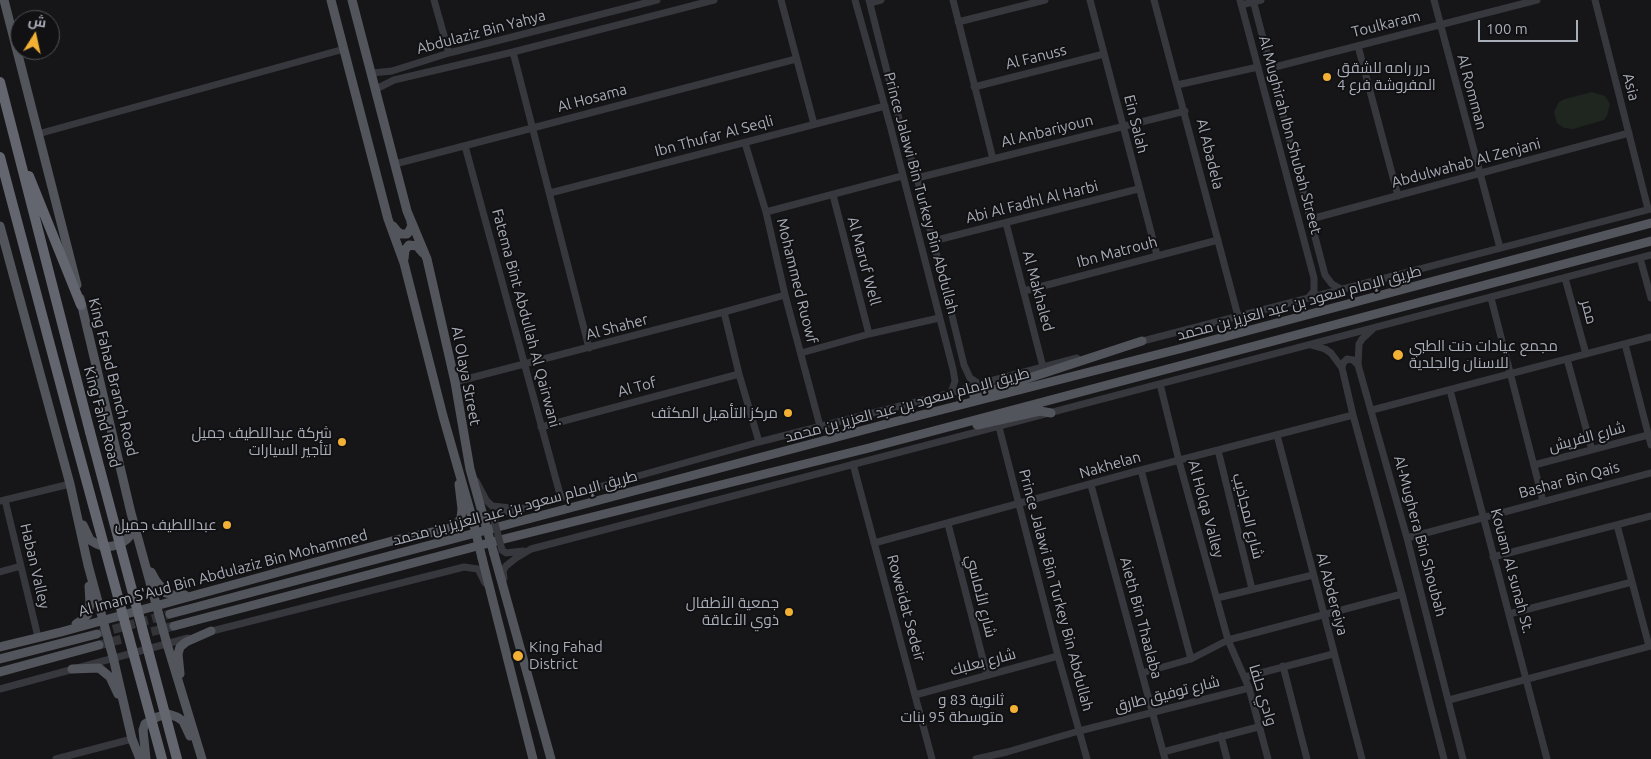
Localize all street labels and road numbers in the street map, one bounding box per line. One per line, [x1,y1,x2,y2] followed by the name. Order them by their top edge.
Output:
[415,6,547,58] street label: Abdulaziz Bin Yahya
[1350,7,1422,41] street label: Toulkaram
[1255,34,1325,236] street label: Al Mughirah Ibn Shubah Street
[1004,41,1068,73] street label: Al Fanuss
[1453,52,1491,132] street label: Al Romman
[880,70,962,316] street label: Prince Jalawi Bin Turkey Bin Abdullah
[1619,71,1643,103] street label: Asia
[555,80,629,116] street label: Al Hosama
[1120,93,1152,155] street label: Ein Salah
[653,111,775,161] street label: Ibn Thufar Al Seqli
[999,111,1095,151] street label: Al Anbariyoun
[1193,117,1227,191] street label: Al Abadela
[1389,134,1543,192] street label: Abdulwahab Al Zenjani
[964,177,1100,227] street label: Abi Al Fadhl Al Harbi
[488,207,564,429] street label: Fatema Bint Abdullah Al Qairwani
[844,215,884,307] street label: Al Maruf Well
[773,216,821,346] street label: Mohammed Ruowf
[1075,233,1159,271] street label: Ibn Matrouh
[1019,249,1057,333] street label: Al Makhaled
[1175,262,1423,344] street label: طريق الإمام سعود بن عبد العزيز بن محمد
[85,296,141,458] street label: King Fahad Branch Road
[1577,298,1601,326] street label: ممر
[584,310,650,344] street label: Al Shaher
[448,325,484,427] street label: Al Olaya Street
[80,364,124,470] street label: King Fahd Road
[783,364,1031,446] street label: طريق الإمام سعود بن عبد العزيز بن محمد
[616,373,658,401] street label: Al Tof
[1547,418,1627,456] street label: شارع الفريش
[1077,448,1143,482] street label: Nakhelan
[1390,454,1450,618] street label: Al-Mughera Bin Shoubah
[1184,458,1228,560] street label: Al Holqa Valley
[1517,458,1621,502] street label: Bashar Bin Qais
[391,467,639,549] street label: طريق الإمام سعود بن عبد العزيز بن محمد
[1015,467,1097,713] street label: Prince Jalawi Bin Turkey Bin Abdullah
[1229,471,1267,561] street label: شارع المجاذيب
[1487,507,1537,635] street label: Kouam Al sunah St.
[16,522,54,610] street label: Haban Valley
[76,526,370,620] street label: Al Imam S'Aud Bin Abdulaziz Bin Mohammed
[1312,551,1352,637] street label: Al Abdereiya
[883,553,929,663] street label: Roweidat Sedeir
[962,553,1000,639] street label: شارع الأماسي
[1116,555,1166,681] street label: Aieth Bin Thaalaba
[948,645,1018,679] street label: شارع بعلبك
[1245,662,1281,728] street label: وادي حلفا
[1112,672,1222,716] street label: شارع توفيق طارق

